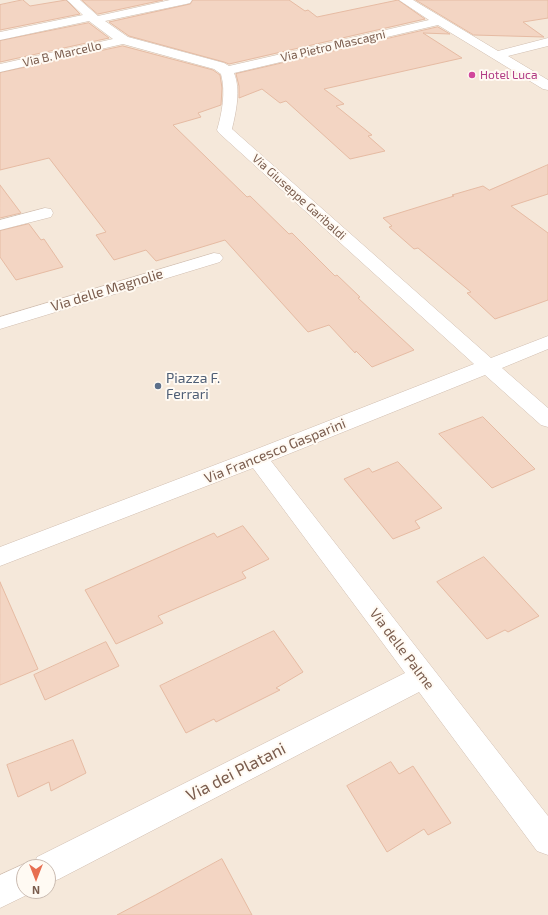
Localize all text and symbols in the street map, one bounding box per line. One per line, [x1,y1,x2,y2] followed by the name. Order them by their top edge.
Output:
[279,27,387,65] street label: Via Pietro Mascagni
[21,38,103,70] street label: Via B. Marcello
[480,68,538,82] place label: Hotel Luca
[467,70,477,80] marker: Hotel Luca
[249,151,349,243] street label: Via Giuseppe Garibaldi
[49,265,165,315] street label: Via delle Magnolie
[166,370,220,402] place label: Piazza F. Ferrari
[153,381,163,391] marker: Piazza F. Ferrari
[202,415,348,487] street label: Via Francesco Gasparini
[366,605,438,693] street label: Via delle Palme
[183,738,289,806] street label: Via dei Platani
[16,859,56,899] north arrow
[32,884,40,897] text: N

